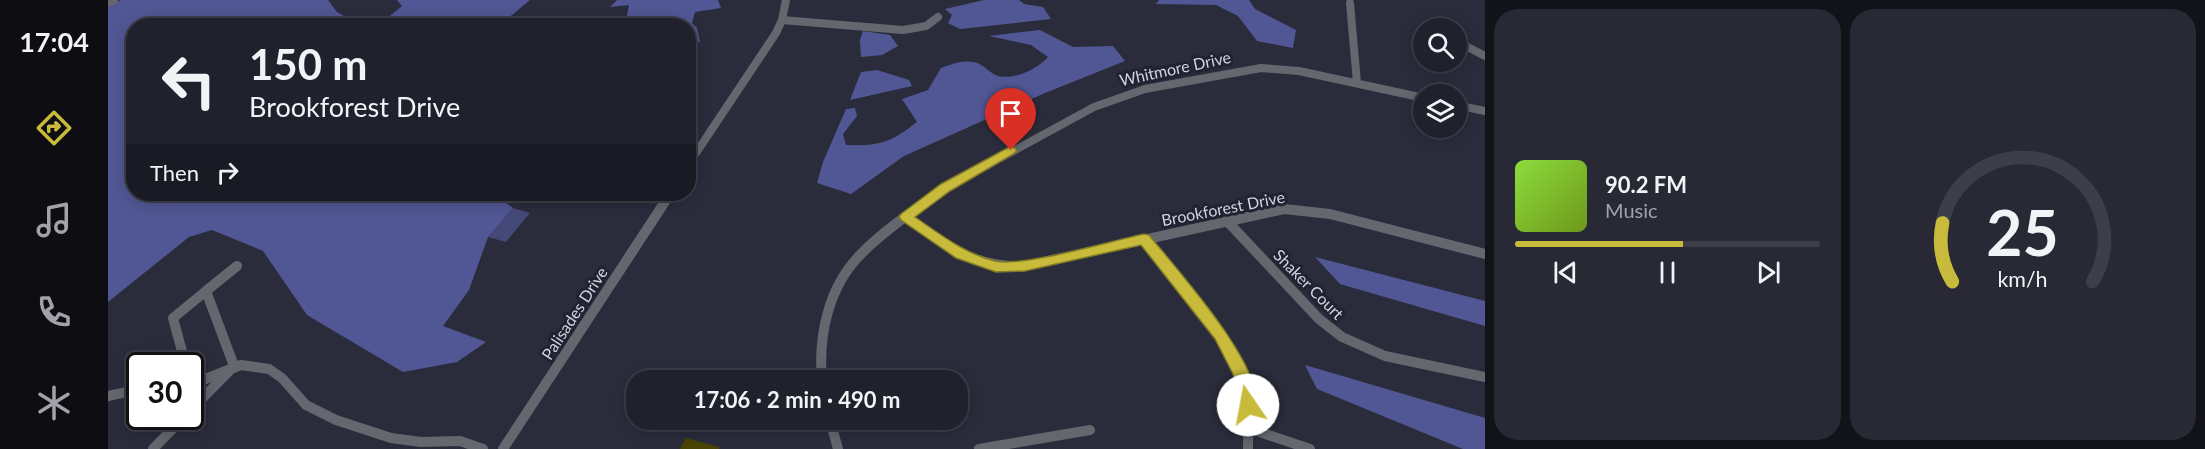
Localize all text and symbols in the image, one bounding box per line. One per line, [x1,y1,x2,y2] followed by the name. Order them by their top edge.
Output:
[1413,18,1467,138] map controls
[1413,18,1467,72] button: search
[19,25,89,58] text: 17:04
[249,39,367,89] text: 150 m
[150,42,228,120] icon: left
[1118,47,1232,89] street label: Whitmore Drive
[1413,84,1467,138] button: layers
[985,88,1036,150] pin
[249,90,460,123] text: Brookforest Drive
[994,97,1027,130] icon: arrive
[33,107,75,149] icon: directions
[211,156,244,189] icon: right
[150,159,199,186] text: Then
[1605,171,1687,198] text: 90.2 FM
[1160,187,1286,229] street label: Brookforest Drive
[1987,194,2059,269] text: 25
[1605,198,1658,222] text: Music
[33,199,75,241] icon: music
[1270,245,1348,323] street label: Shaker Court
[1549,256,1582,289] icon: previous
[1651,256,1684,289] icon: pause
[1752,256,1785,289] icon: next
[537,263,611,363] street label: Palisades Drive
[1998,266,2048,292] text: km/h
[33,291,75,333] icon: phone
[126,352,204,430] speed limit sign: 30
[1216,373,1280,437] position arrow
[33,382,75,424] icon: climate
[694,386,900,413] text: 17:06 · 2 min · 490 m

